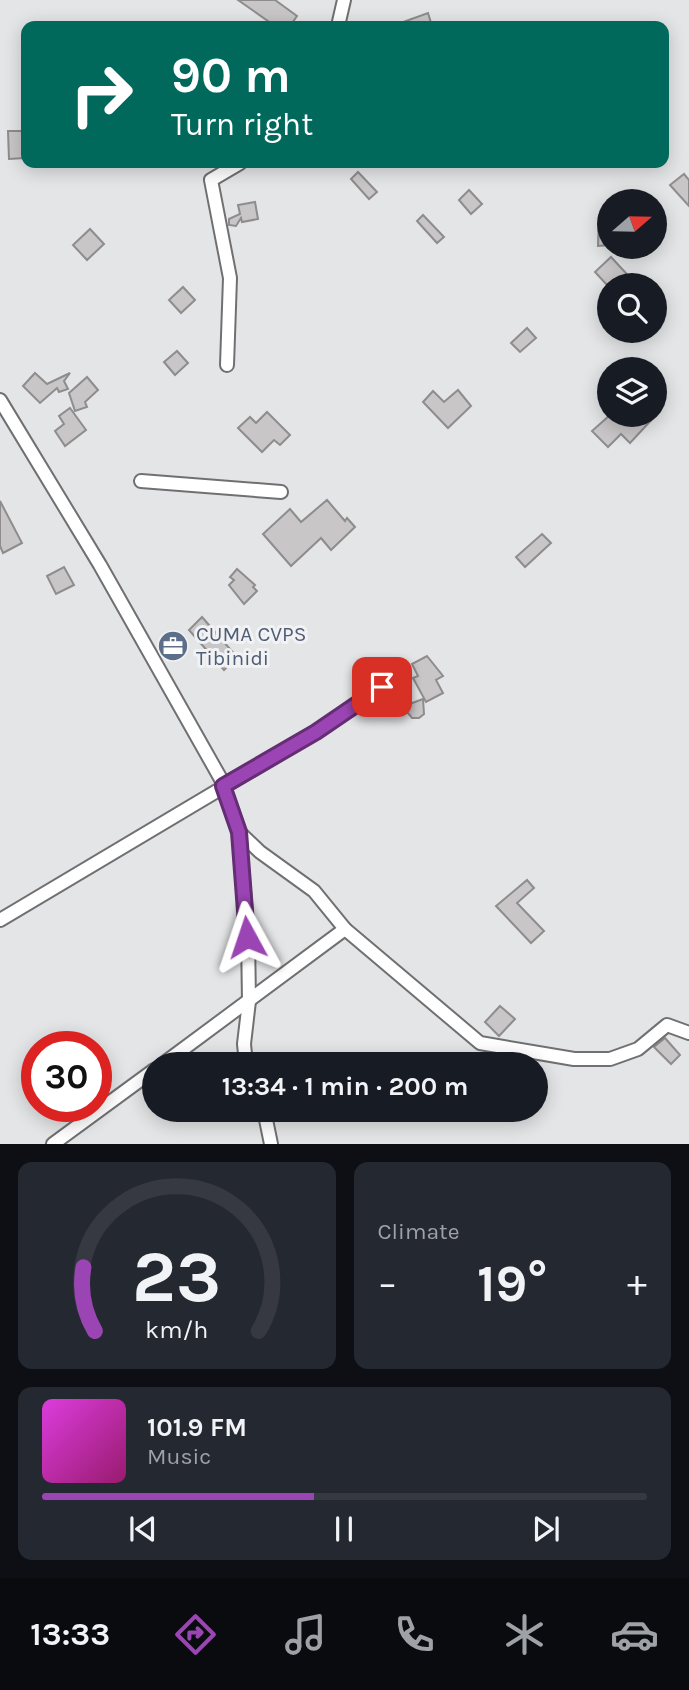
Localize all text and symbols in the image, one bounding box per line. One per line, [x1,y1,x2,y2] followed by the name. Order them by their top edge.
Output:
[171,47,291,104] text: 90 m
[56,49,147,140] icon: right
[171,106,313,143] text: Turn right
[597,189,667,259] north arrow
[597,189,667,427] map controls
[597,273,667,343] button: search
[597,357,667,427] button: layers
[196,622,306,670] place label: CUMA CVPS Tibinidi
[156,629,190,663] office icon: CUMA CVPS Tibinidi
[352,657,412,717] pin
[363,668,401,706] icon: arrive
[210,900,284,974] position arrow
[21,1031,112,1122] speed limit sign: 30
[222,1071,468,1102] text: 13:34 · 1 min · 200 m
[378,1218,460,1245] text: Climate
[132,1235,221,1320] text: 23
[477,1253,547,1314] text: 19°
[378,1261,397,1306] text: −
[627,1261,647,1306] text: +
[145,1315,208,1344] text: km/h
[147,1412,247,1443] text: 101.9 FM
[147,1443,211,1470] text: Music
[124,1510,162,1548] icon: previous
[325,1510,363,1548] icon: pause
[527,1510,565,1548] icon: next
[171,1610,220,1659] icon: directions
[281,1610,330,1659] icon: music
[390,1610,439,1659] icon: phone
[500,1610,549,1659] icon: climate
[610,1610,659,1659] icon: car
[30,1616,110,1653] text: 13:33

